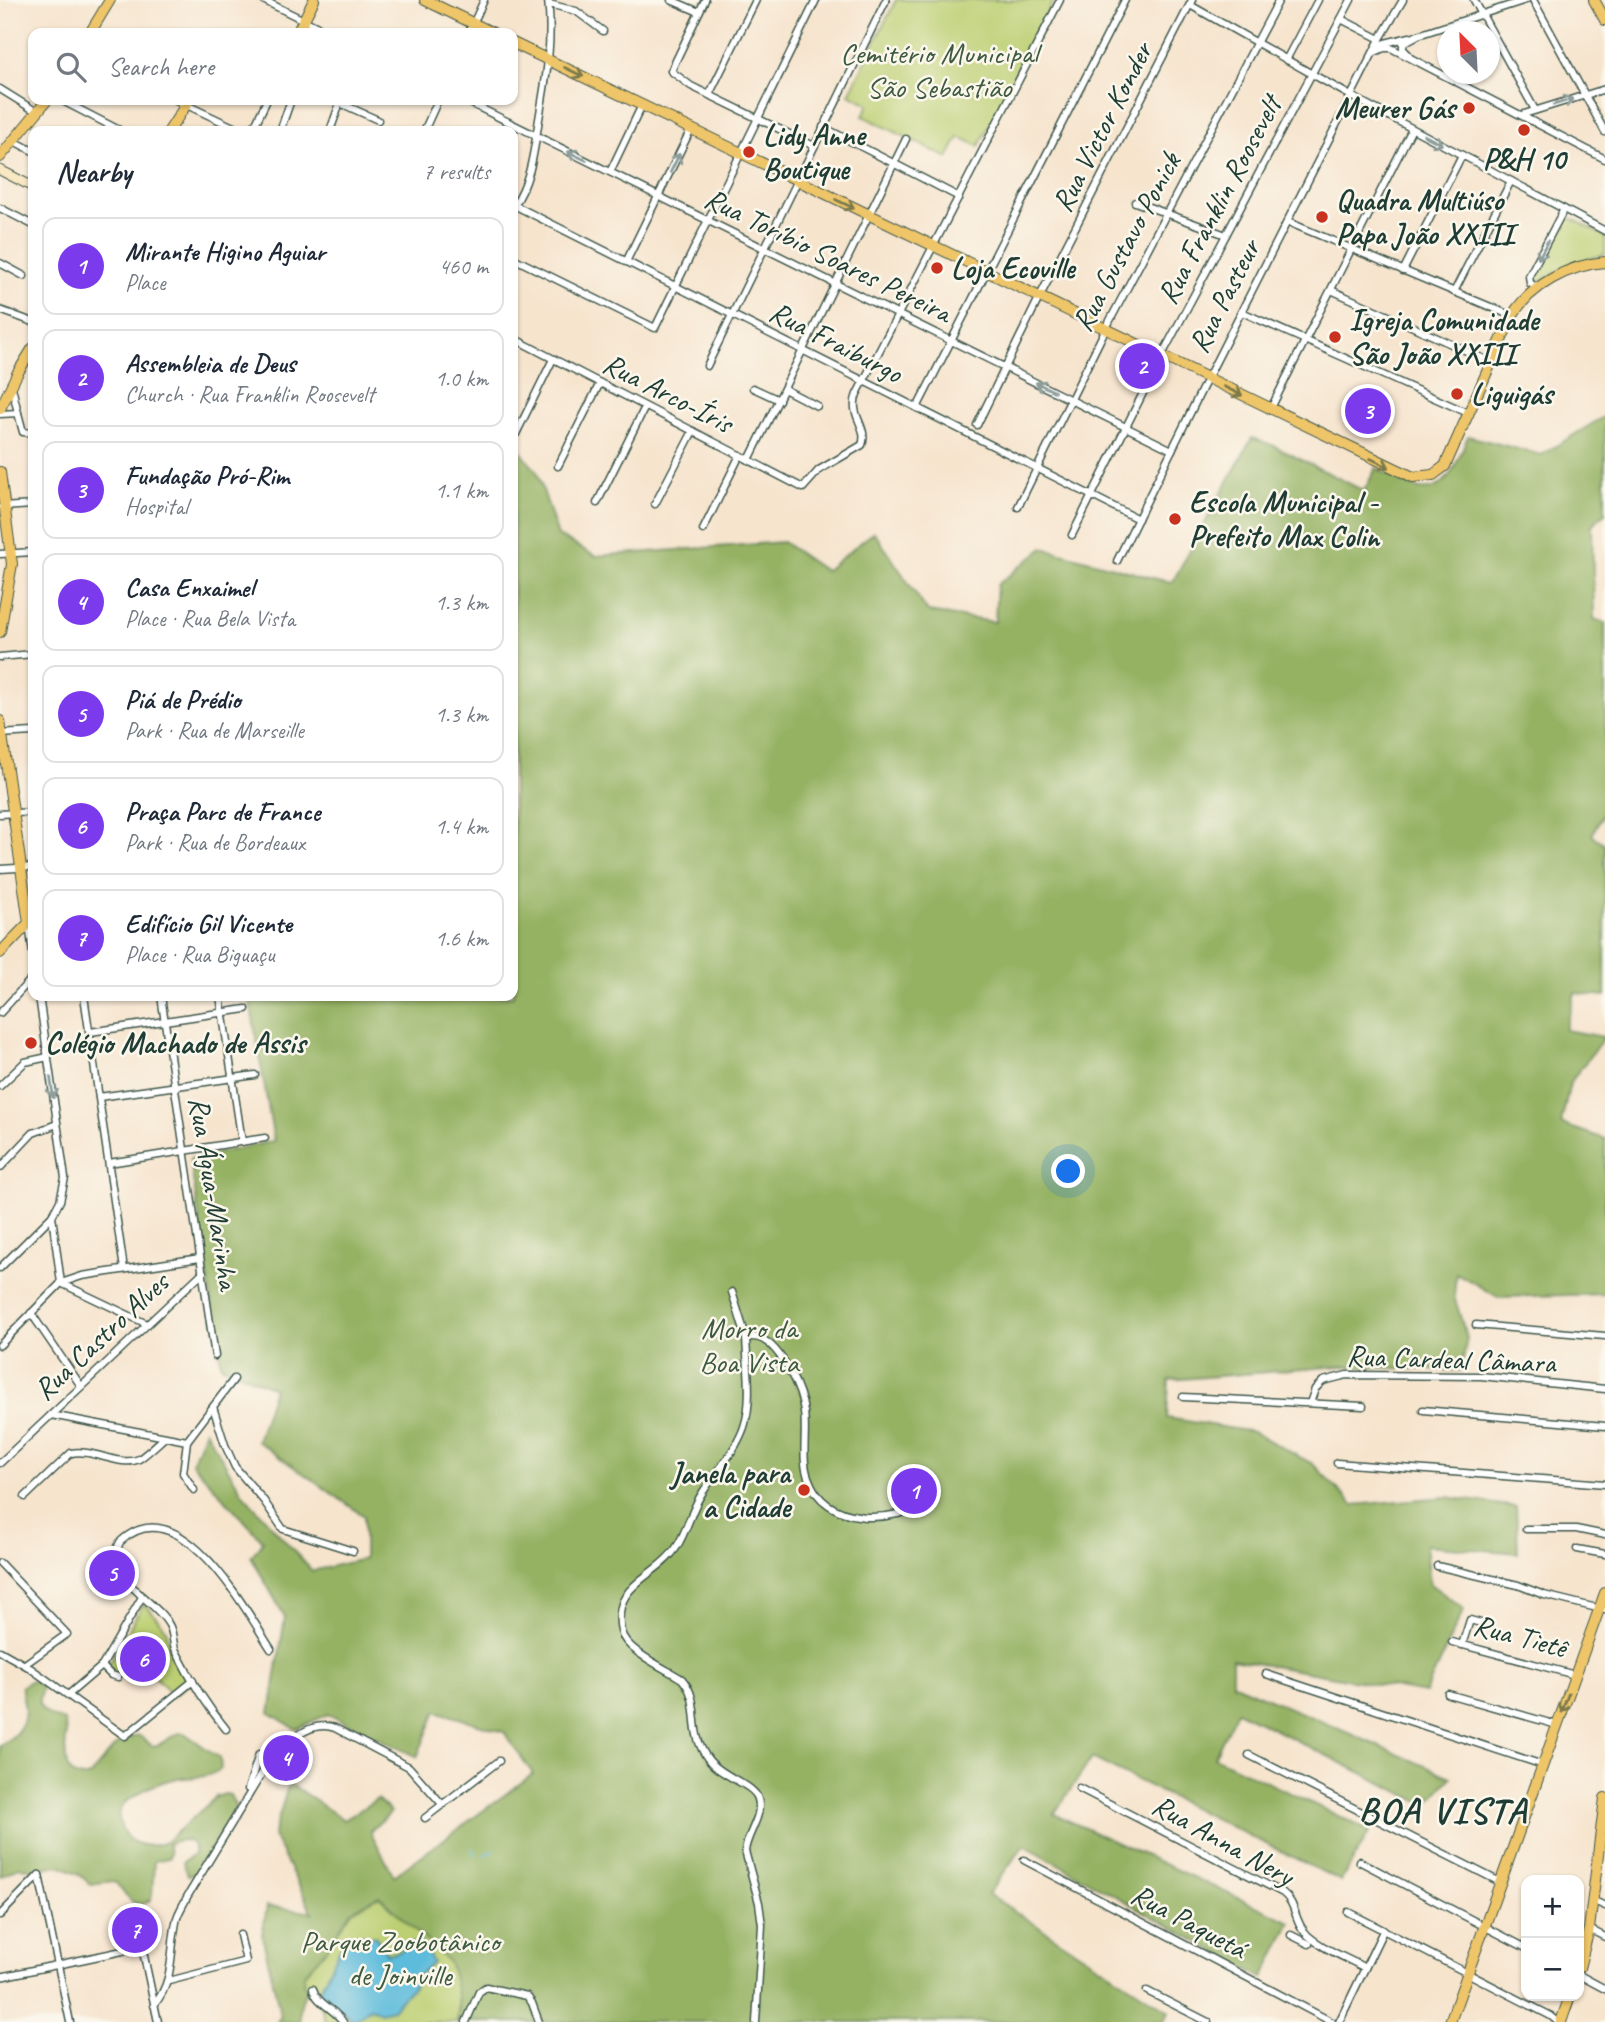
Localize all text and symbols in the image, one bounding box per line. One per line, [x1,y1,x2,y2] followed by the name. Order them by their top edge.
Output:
[1437,21,1500,84] north arrow
[28,28,518,105] search box
[840,34,1043,106] park label: Cemitério Municipal São Sebastião
[1043,34,1162,218] street label: Rua Victor Konder
[52,48,90,86] icon: search
[108,50,214,83] text: Search here
[563,66,584,80] one-way arrow
[1148,86,1292,310] street label: Rua Franklin Roosevelt
[1335,89,1458,127] place label: Meurer Gás
[1552,95,1574,108] one-way arrow
[1461,100,1477,116] marker: Meurer Gás
[763,116,867,188] place label: Lidy Anne Boutique
[1516,122,1532,138] marker: P&H 10
[1423,133,1443,147] one-way arrow
[1483,140,1569,178] place label: P&H 10
[741,144,757,160] marker: Lidy Anne Boutique
[1063,144,1190,338] street label: Rua Gustavo Ponick
[567,148,588,162] one-way arrow
[56,153,132,191] text: Nearby
[669,153,683,174] one-way arrow
[423,157,490,186] text: 7 results
[699,179,960,332] street label: Rua Toríbio Soares Pereira
[1336,181,1519,253] place label: Quadra Multiúso Papa João XXIII
[834,197,855,211] one-way arrow
[1314,209,1330,225] marker: Quadra Multiúso Papa João XXIII
[1179,231,1270,359] street label: Rua Pasteur
[125,235,325,268] text: Mirante Higino Aguiar
[1535,239,1549,260] one-way arrow
[951,249,1077,287] place label: Loja Ecoville
[76,252,86,281] text: 1
[439,252,488,281] text: 460 m
[929,260,945,276] marker: Loja Ecoville
[125,268,165,297] text: Place
[763,292,910,392] street label: Rua Fraiburgo
[1349,301,1541,373] place label: Igreja Comunidade São João XXIII
[1327,329,1343,345] marker: Igreja Comunidade São João XXIII
[1119,340,1165,392] pin: 2
[597,344,742,443] street label: Rua Arco-Íris
[125,347,296,380] text: Assembleia de Deus
[76,364,86,393] text: 2
[435,364,488,393] text: 1.0 km
[1471,375,1556,413] place label: Liguigás
[125,380,374,409] text: Church · Rua Franklin Roosevelt
[1035,380,1056,394] one-way arrow
[1222,385,1243,399] one-way arrow
[1345,385,1391,437] pin: 3
[1449,386,1465,402] marker: Liguigás
[1369,456,1390,470] one-way arrow
[125,459,289,492] text: Fundação Pró-Rim
[76,476,86,505] text: 3
[435,476,488,505] text: 1.1 km
[1189,483,1381,555] place label: Escola Municipal - Prefeito Max Colin
[125,492,188,521] text: Hospital
[1167,511,1183,527] marker: Escola Municipal - Prefeito Max Colin
[125,571,254,604] text: Casa Enxaimel
[76,588,86,617] text: 4
[435,588,488,617] text: 1.3 km
[125,604,295,633] text: Place · Rua Bela Vista
[125,683,241,716] text: Piá de Prédio
[76,700,86,729] text: 5
[435,700,488,729] text: 1.3 km
[125,716,304,745] text: Park · Rua de Marseille
[125,795,320,828] text: Praça Parc de France
[76,812,86,841] text: 6
[435,812,488,841] text: 1.4 km
[125,828,305,857] text: Park · Rua de Bordeaux
[125,907,292,940] text: Edifício Gil Vicente
[76,924,86,953] text: 7
[435,924,488,953] text: 1.6 km
[125,940,274,969] text: Place · Rua Biguaçu
[45,1024,309,1062] place label: Colégio Machado de Assis
[23,1035,39,1051] marker: Colégio Machado de Assis
[46,1076,59,1098] one-way arrow
[180,1094,248,1295] street label: Rua Água-Marinha
[1051,1154,1085,1188] your location
[25,1262,179,1408] street label: Rua Castro Alves
[699,1309,800,1381] park label: Morro da Boa Vista
[1346,1336,1558,1382] street label: Rua Cardeal Câmara
[669,1454,793,1526] place label: Janela para a Cidade
[891,1465,937,1517] pin: 1
[796,1482,812,1498] marker: Janela para a Cidade
[89,1547,135,1599] pin: 5
[1469,1605,1574,1667] street label: Rua Tietê
[120,1633,166,1685] pin: 6
[1558,1691,1570,1713] one-way arrow
[263,1732,309,1784] pin: 4
[1146,1786,1303,1896] street label: Rua Anna Nery
[1358,1787,1529,1834] district label: BOA VISTA
[1125,1875,1256,1969] street label: Rua Paquetá
[1521,1875,1584,2001] map controls
[1521,1875,1584,1938] button: +
[112,1904,158,1956] pin: 7
[301,1922,503,1994] park label: Parque Zoobotânico de Joinville
[1521,1938,1584,2001] button: −

